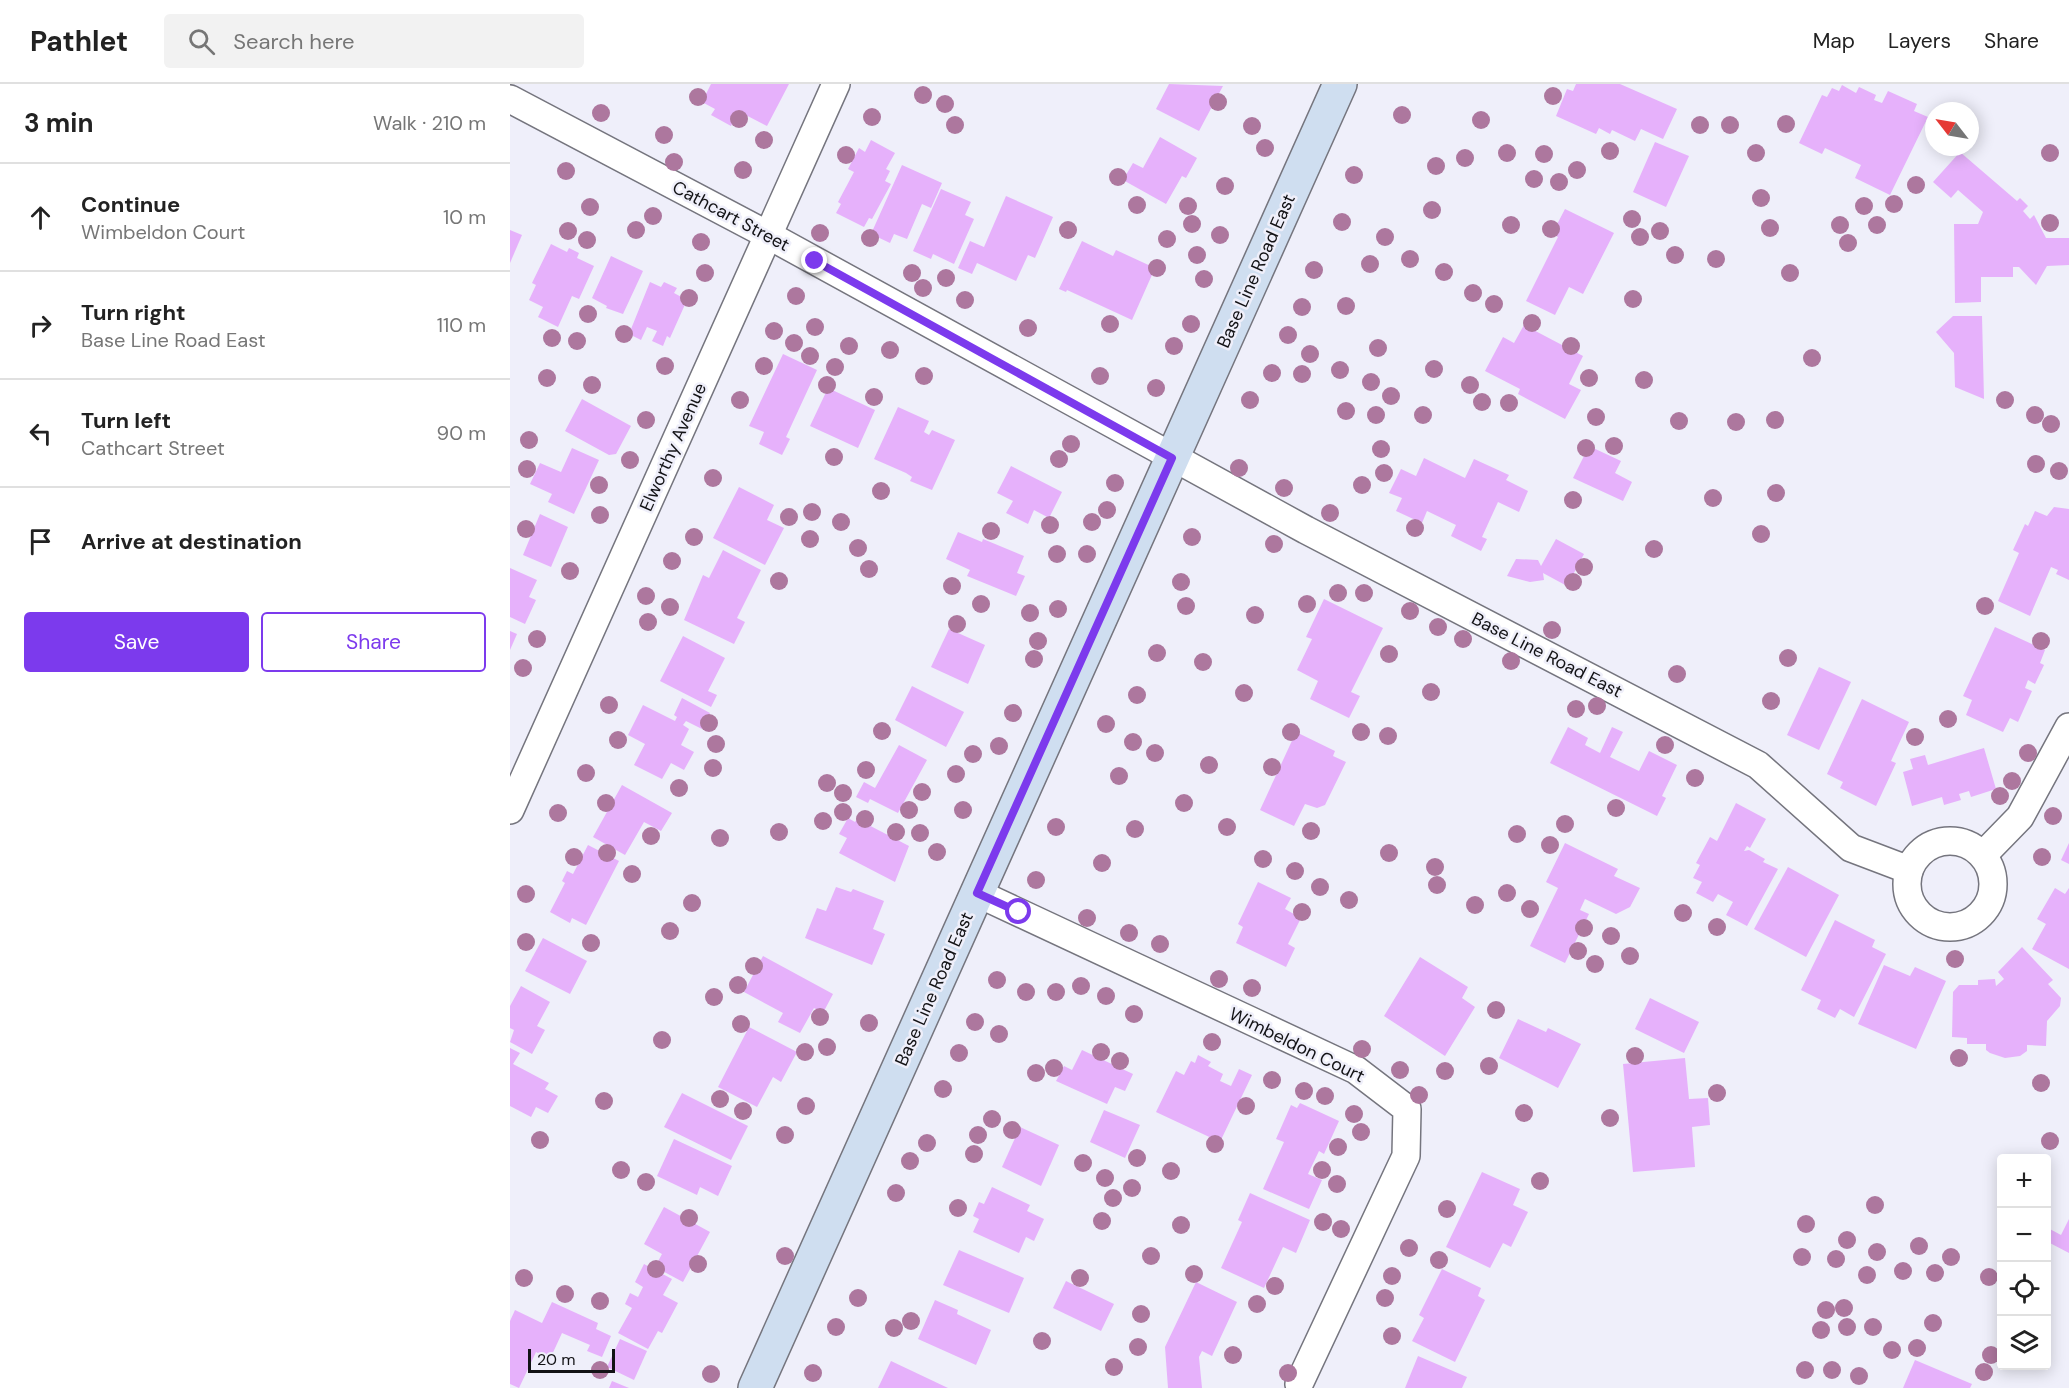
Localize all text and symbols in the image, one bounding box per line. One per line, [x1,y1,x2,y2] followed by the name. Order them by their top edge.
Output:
[164,14,584,68] search box
[30,23,128,60] text: Pathlet
[185,25,218,58] icon: search
[233,27,355,56] text: Search here
[1813,27,1855,55] text: Map
[1888,27,1951,55] text: Layers
[1984,27,2039,55] text: Share
[1925,102,1979,156] north arrow
[24,106,93,140] text: 3 min
[373,110,486,136] text: Walk · 210 m
[668,175,794,257] street label: Cathcart Street
[81,190,180,219] text: Continue
[1211,190,1301,352] street label: Base Line Road East
[24,201,57,234] icon: ahead
[443,204,486,230] text: 10 m
[81,219,245,245] text: Wimbeldon Court
[801,247,827,273] route end
[81,298,186,327] text: Turn right
[24,309,57,342] icon: right
[437,312,486,338] text: 110 m
[81,327,266,353] text: Base Line Road East
[634,379,712,515] street label: Elworthy Avenue
[81,406,171,435] text: Turn left
[24,417,57,450] icon: left
[437,420,486,446] text: 90 m
[81,435,225,461] text: Cathcart Street
[24,525,57,558] icon: arrive
[81,527,302,556] text: Arrive at destination
[1468,607,1626,703] street label: Base Line Road East
[24,612,249,672] button: Save
[261,612,486,672] button: Share
[1005,898,1031,924] route start
[889,908,979,1070] street label: Base Line Road East
[1225,1002,1369,1088] street label: Wimbeldon Court
[1997,1154,2051,1370] map controls
[1997,1154,2051,1208] button: +
[1997,1208,2051,1262] button: −
[1997,1262,2051,1316] button: locate
[1997,1316,2051,1370] button: layers
[528,1346,615,1374] scale bar
[537,1349,576,1370] text: 20 m

